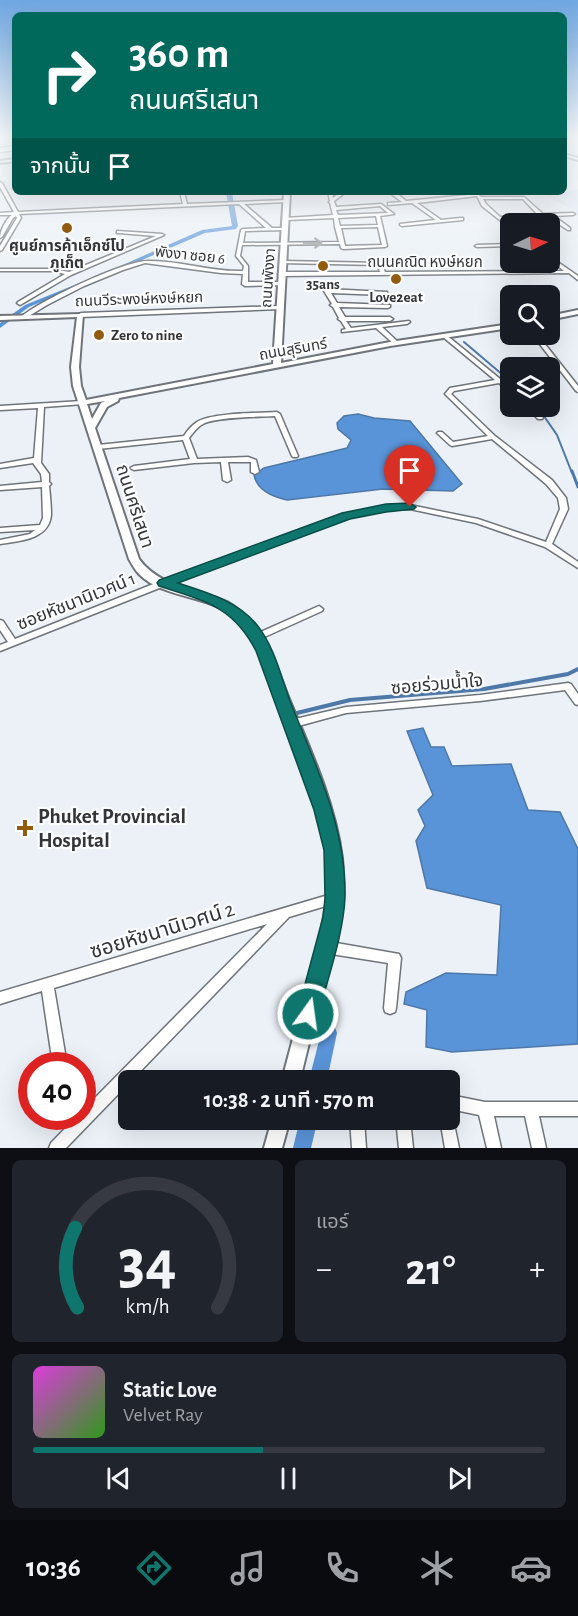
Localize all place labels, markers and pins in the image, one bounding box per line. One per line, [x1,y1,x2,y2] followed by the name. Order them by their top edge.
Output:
[60,221,74,235] marker: ศูนย์การค้าเอ็กซ์โป ภูเก็ต
[9,237,125,273] place label: ศูนย์การค้าเอ็กซ์โป ภูเก็ต
[316,259,330,273] marker: 35ans
[389,272,403,286] marker: Love2eat
[306,277,340,292] place label: 35ans
[369,290,423,305] place label: Love2eat
[92,328,106,342] marker: Zero to nine
[111,328,182,343] place label: Zero to nine
[384,445,435,507] pin
[38,806,186,851] place label: Phuket Provincial Hospital
[16,819,34,837] marker: Phuket Provincial Hospital

